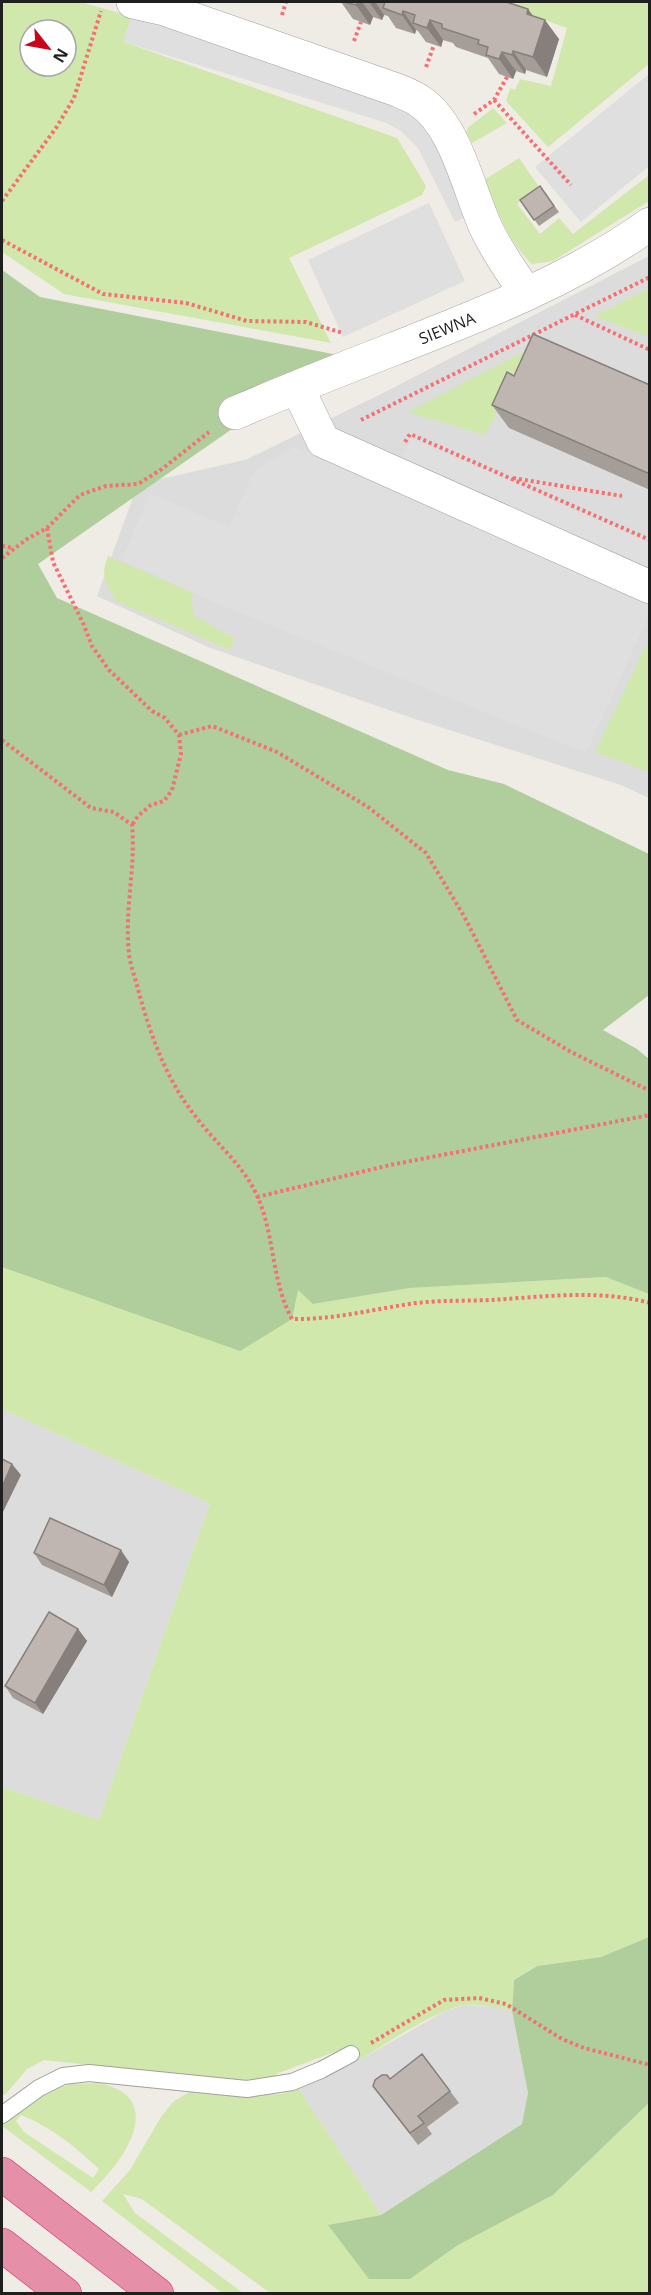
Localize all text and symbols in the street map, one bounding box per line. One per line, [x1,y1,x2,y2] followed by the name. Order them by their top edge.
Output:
[18,18,78,78] north arrow
[48,44,74,67] text: N
[415,306,479,349] street label: SIEWNA

